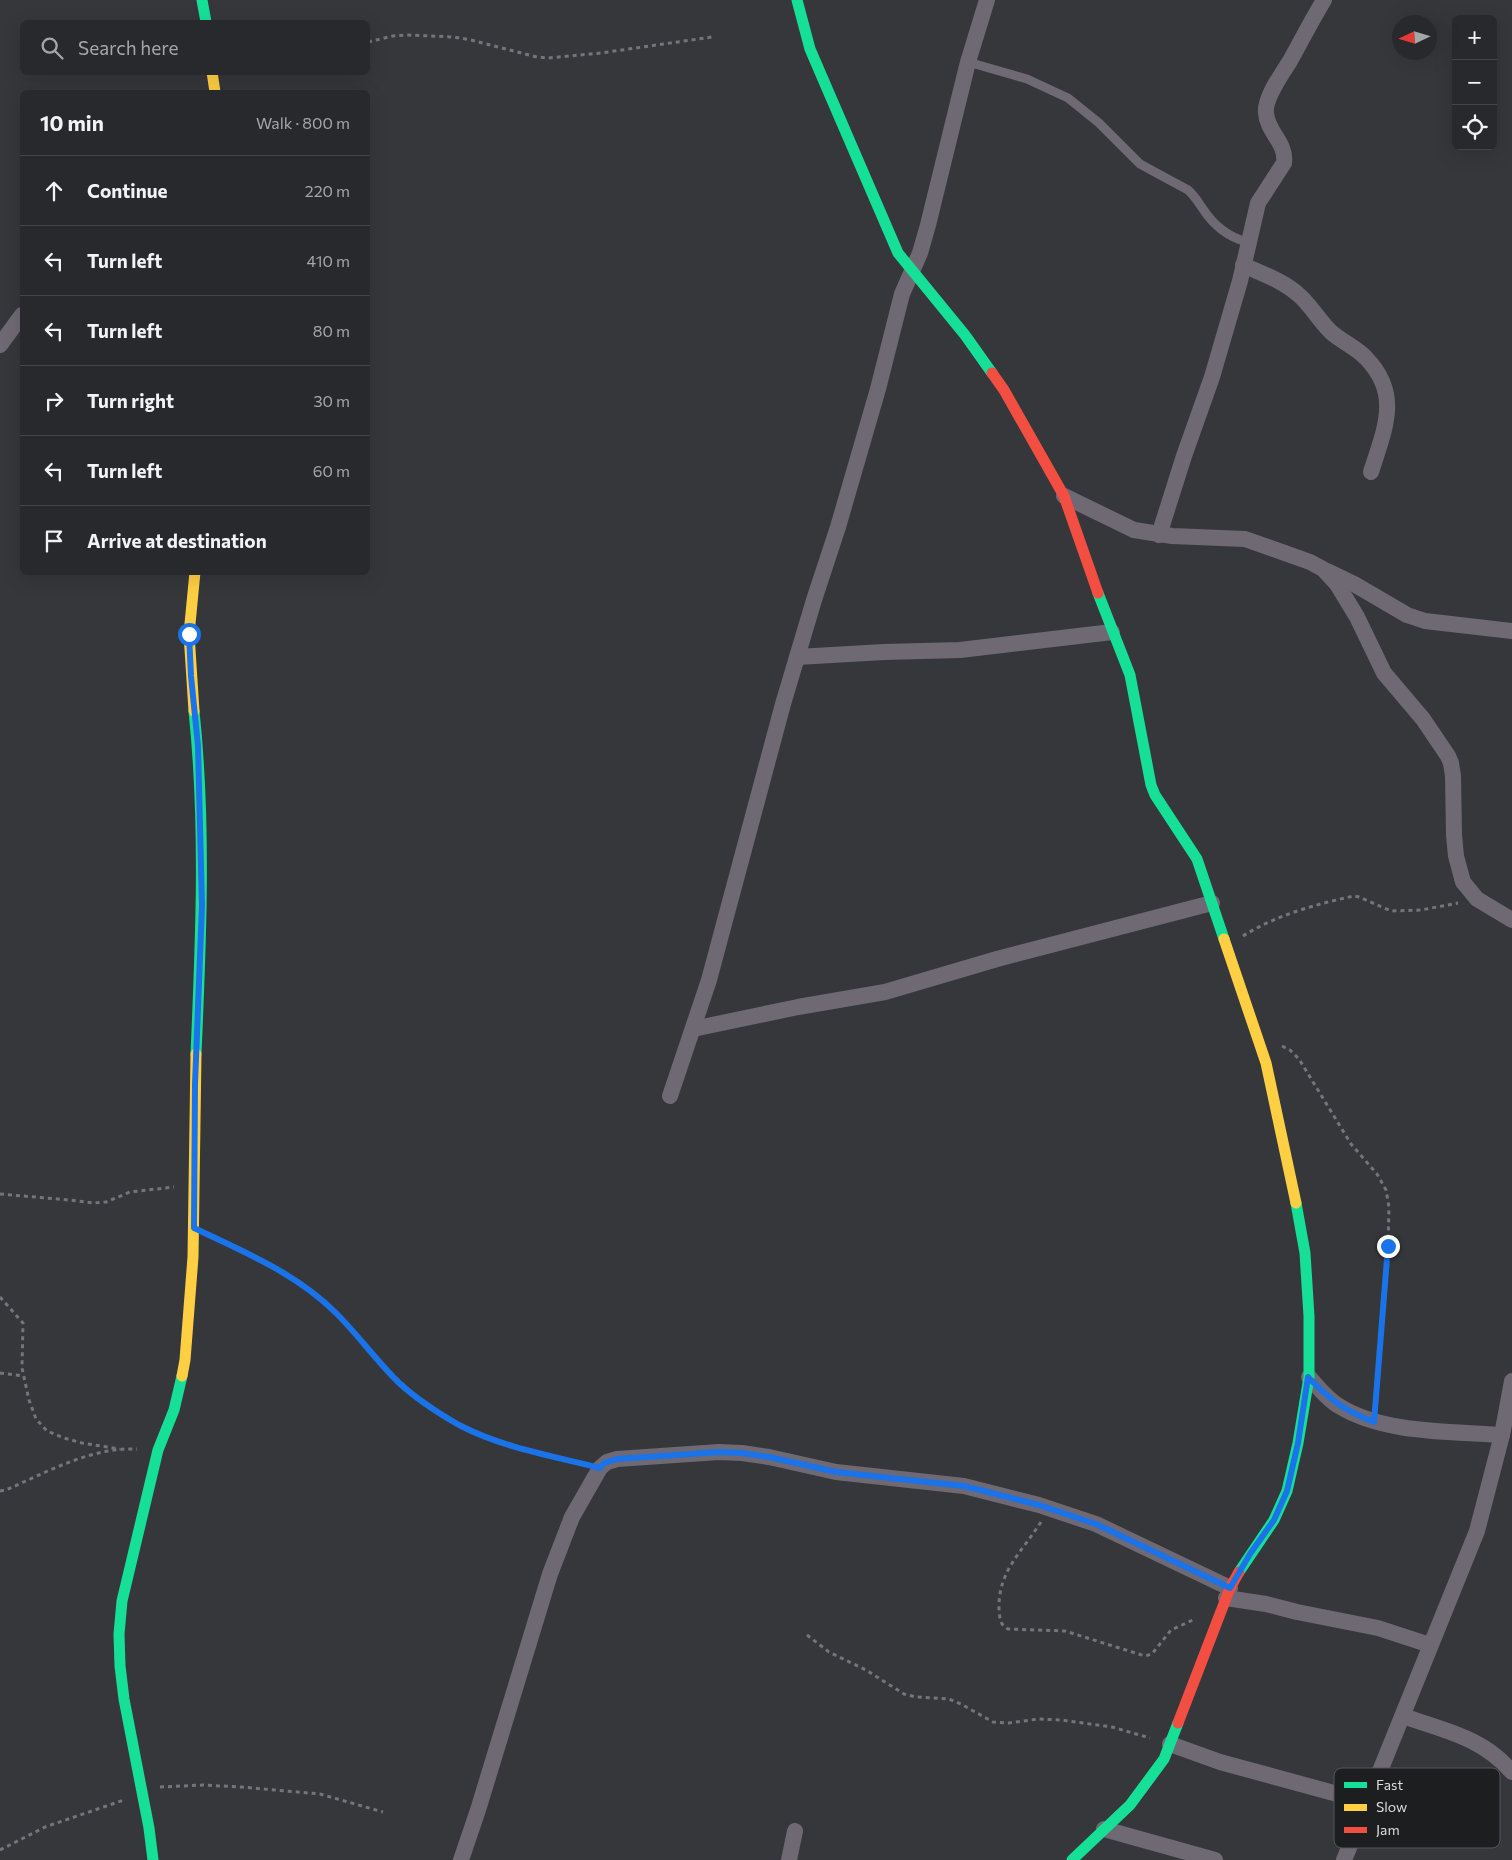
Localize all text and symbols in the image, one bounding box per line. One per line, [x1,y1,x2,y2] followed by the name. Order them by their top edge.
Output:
[1392,15,1437,60] north arrow
[1452,15,1497,150] map controls
[1452,15,1497,60] button: +
[20,20,370,75] search box
[38,34,66,62] icon: search
[78,36,178,59] text: Search here
[1452,60,1497,105] button: −
[1452,105,1497,150] button: locate
[40,110,104,135] text: 10 min
[256,113,350,132] text: Walk · 800 m
[40,177,68,205] icon: ahead
[87,179,167,202] text: Continue
[305,181,350,200] text: 220 m
[40,247,68,275] icon: left
[87,249,162,272] text: Turn left
[307,251,350,270] text: 410 m
[40,317,68,345] icon: left
[87,319,162,342] text: Turn left
[313,321,350,340] text: 80 m
[40,387,68,415] icon: right
[87,389,174,412] text: Turn right
[313,391,350,410] text: 30 m
[40,457,68,485] icon: left
[87,459,162,482] text: Turn left
[313,461,350,480] text: 60 m
[40,527,68,555] icon: arrive
[87,529,267,552] text: Arrive at destination
[178,623,201,646] route start
[1377,1235,1400,1258] route end
[1334,1768,1500,1848] legend
[1376,1776,1403,1793] text: Fast
[1376,1798,1407,1815] text: Slow
[1376,1821,1400,1838] text: Jam

